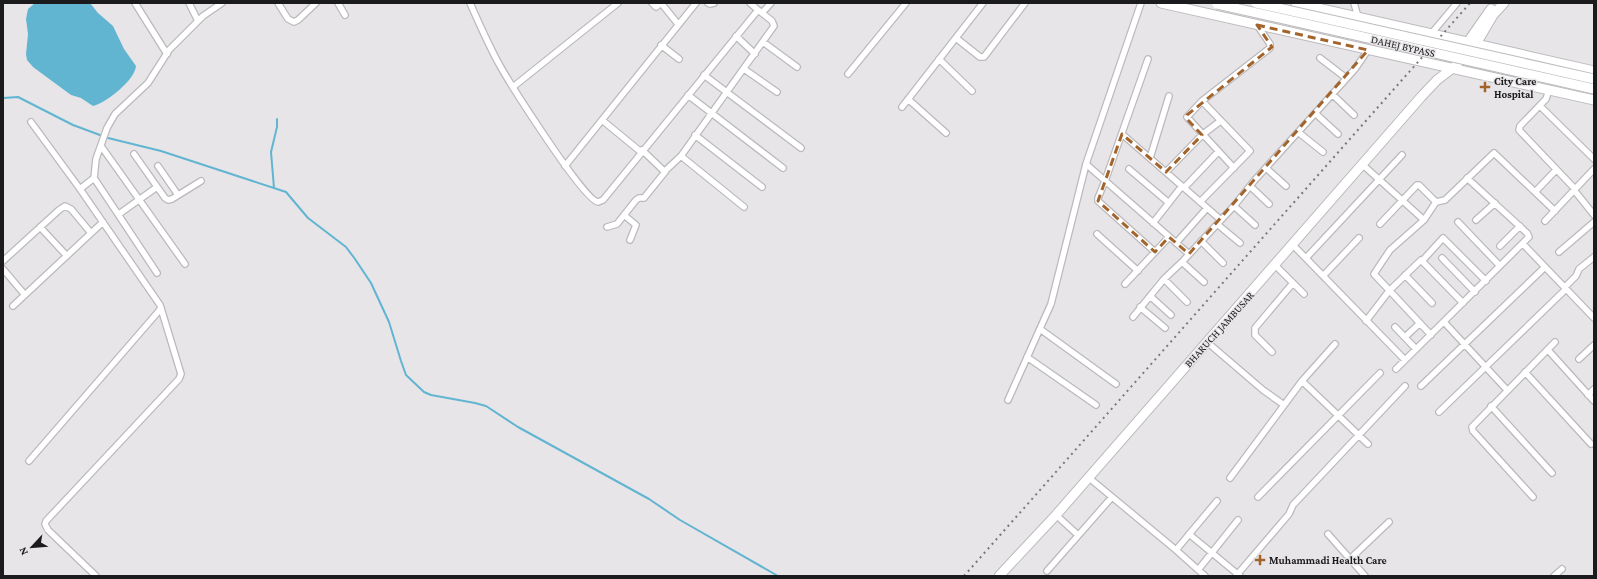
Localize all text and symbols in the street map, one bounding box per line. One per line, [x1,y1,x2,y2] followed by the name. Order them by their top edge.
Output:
[1370,33,1436,60] street label: DAHEJ BYPASS
[1494,75,1536,100] place label: City Care Hospital
[1479,81,1491,93] marker: City Care Hospital
[1182,288,1257,370] street label: BHARUCH JAMBUSAR
[12,527,52,567] north arrow
[16,545,30,557] text: N
[1254,554,1266,566] marker: Muhammadi Health Care
[1269,554,1387,566] place label: Muhammadi Health Care

